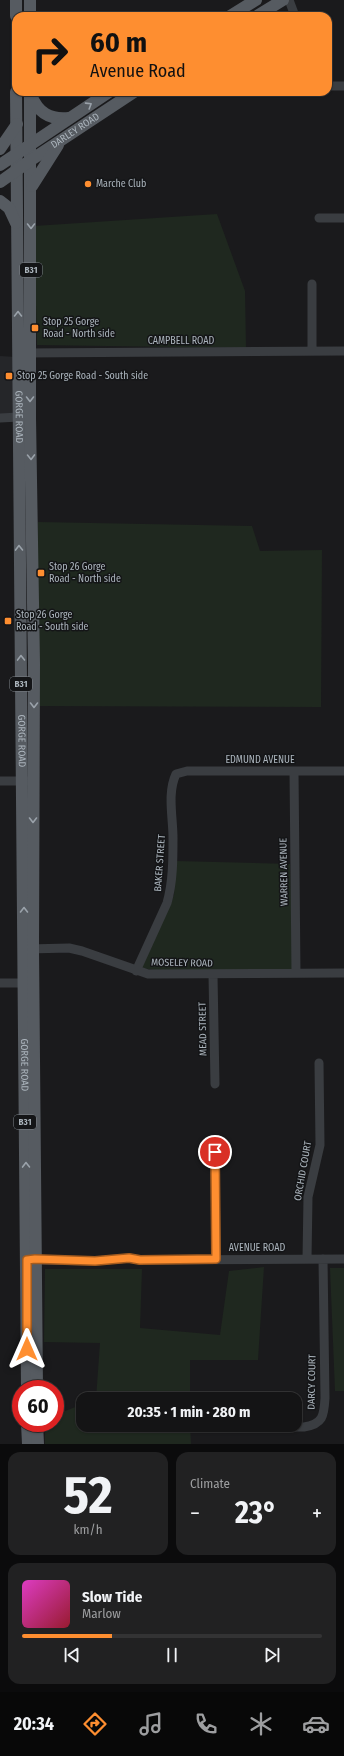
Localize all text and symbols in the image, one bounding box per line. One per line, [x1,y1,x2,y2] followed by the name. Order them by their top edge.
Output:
[90,26,147,59] text: 60 m
[24,28,76,80] icon: right
[90,60,186,82] text: Avenue Road
[85,102,92,110] one-way arrow
[49,110,102,151] street label: DARLEY ROAD
[96,178,146,190] place label: Marche Club
[83,179,93,189] marker: Marche Club
[27,223,35,229] one-way arrow
[20,263,42,277] road number: B31
[14,311,22,317] one-way arrow
[43,316,115,340] place label: Stop 25 Gorge Road - North side
[30,323,40,333] marker: Stop 25 Gorge Road - North side
[148,335,215,347] street label: CAMPBELL ROAD
[17,370,148,382] place label: Stop 25 Gorge Road - South side
[4,371,14,381] marker: Stop 25 Gorge Road - South side
[13,391,25,444] street label: GORGE ROAD
[26,396,34,402] one-way arrow
[27,454,35,460] one-way arrow
[15,545,24,551] one-way arrow
[49,561,121,585] place label: Stop 26 Gorge Road - North side
[36,568,46,578] marker: Stop 26 Gorge Road - North side
[16,609,89,633] place label: Stop 26 Gorge Road - South side
[3,616,13,626] marker: Stop 26 Gorge Road - South side
[17,655,25,661] one-way arrow
[10,677,32,691] road number: B31
[30,702,38,708] one-way arrow
[15,715,28,768] street label: GORGE ROAD
[225,754,295,766] street label: EDMUND AVENUE
[29,817,37,823] one-way arrow
[152,834,168,892] street label: BAKER STREET
[277,837,291,906] street label: WARREN AVENUE
[20,907,28,913] one-way arrow
[151,956,213,970] street label: MOSELEY ROAD
[197,1002,209,1056] street label: MEAD STREET
[18,1039,30,1092] street label: GORGE ROAD
[14,1115,36,1129] road number: B31
[198,1135,232,1169] pin
[292,1140,314,1202] street label: ORCHID COURT
[204,1141,226,1163] icon: arrive
[22,1162,30,1168] one-way arrow
[229,1242,285,1254] street label: AVENUE ROAD
[6,1328,48,1370] position arrow
[306,1354,318,1410] street label: DARCY COURT
[12,1380,64,1432] speed limit sign: 60
[128,1403,250,1421] text: 20:35 · 1 min · 280 m
[64,1464,112,1527] text: 52
[190,1476,230,1491] text: Climate
[235,1495,277,1531] text: 23°
[190,1500,200,1527] text: −
[312,1500,322,1527] text: +
[74,1522,103,1537] text: km/h
[82,1588,142,1606] text: Slow Tide
[82,1606,121,1621] text: Marlow
[61,1644,83,1666] icon: previous
[161,1644,183,1666] icon: pause
[261,1644,283,1666] icon: next
[81,1710,109,1738] icon: directions
[137,1710,165,1738] icon: music
[192,1710,220,1738] icon: phone
[247,1710,275,1738] icon: climate
[302,1710,330,1738] icon: car
[14,1713,54,1735] text: 20:34

